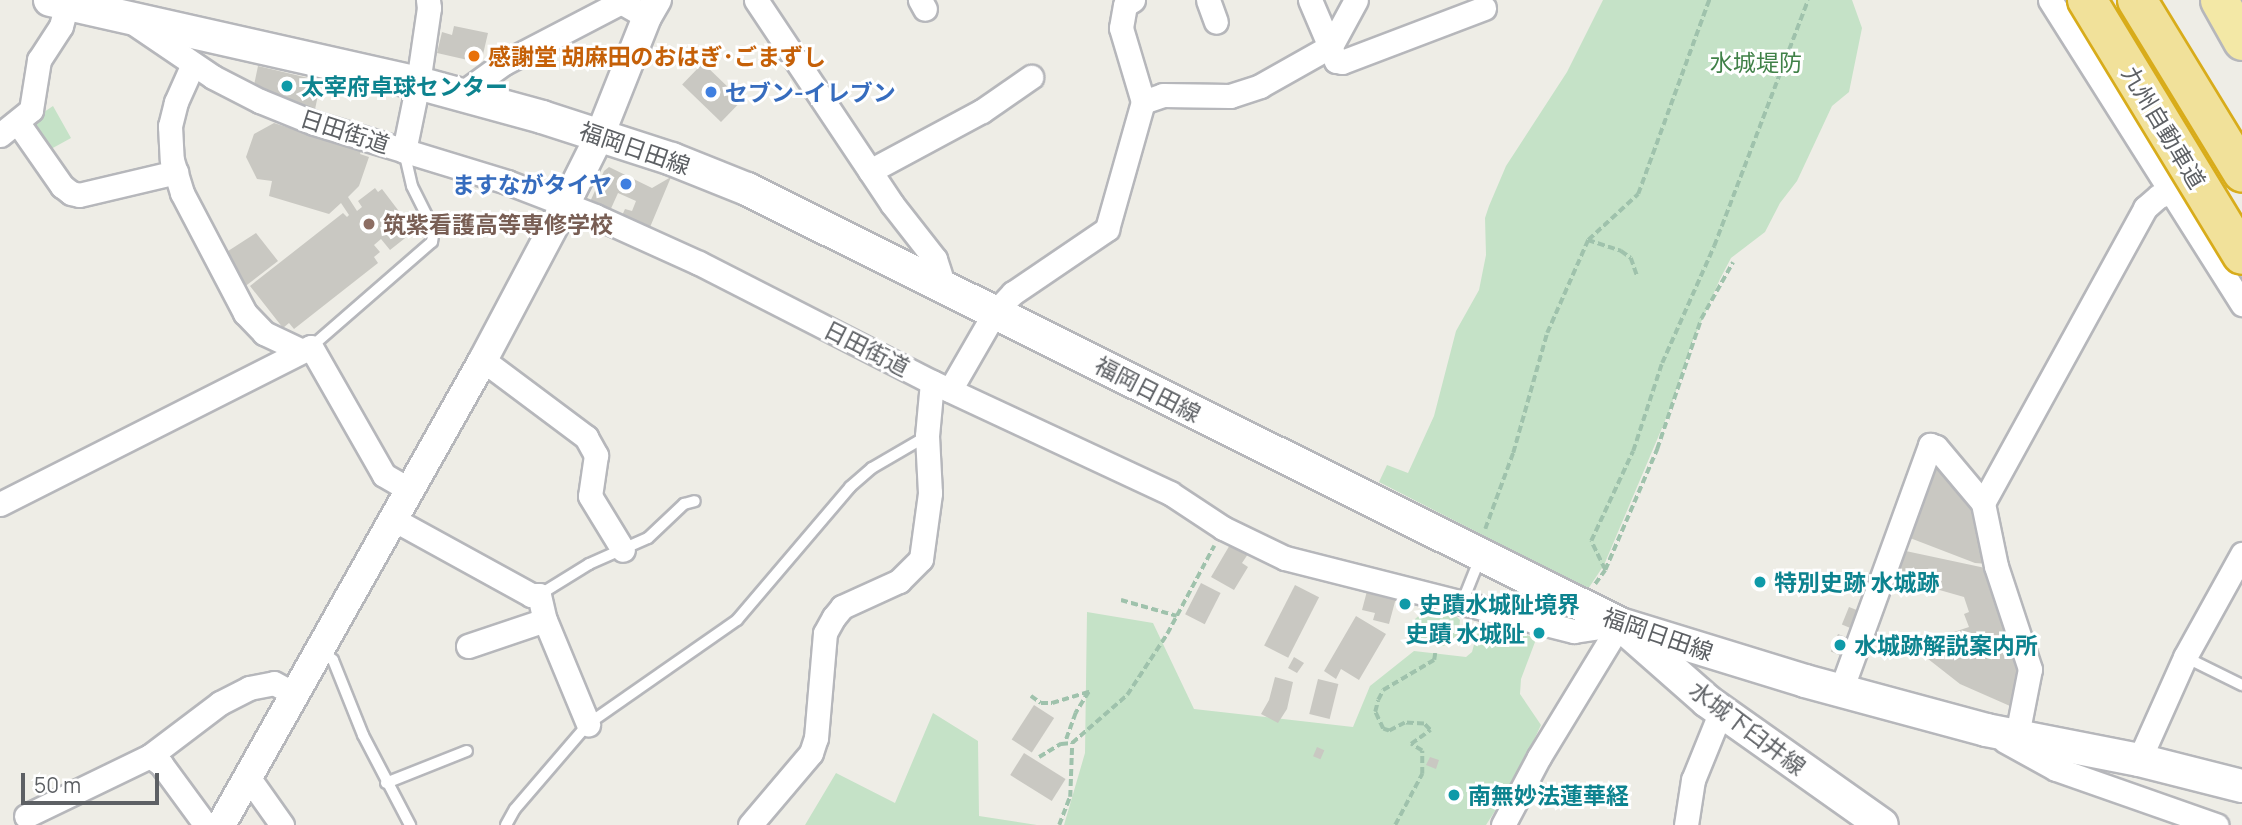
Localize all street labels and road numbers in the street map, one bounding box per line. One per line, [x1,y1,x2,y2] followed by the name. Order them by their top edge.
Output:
[2117,61,2211,193] street label: 九州自動車道
[297,104,393,158] street label: 日田街道
[576,116,694,180] street label: 福岡日田線
[820,315,914,381] street label: 日田街道
[1091,351,1205,427] street label: 福岡日田線
[1599,602,1717,666] street label: 福岡日田線
[1685,675,1811,781] street label: 水城下臼井線

